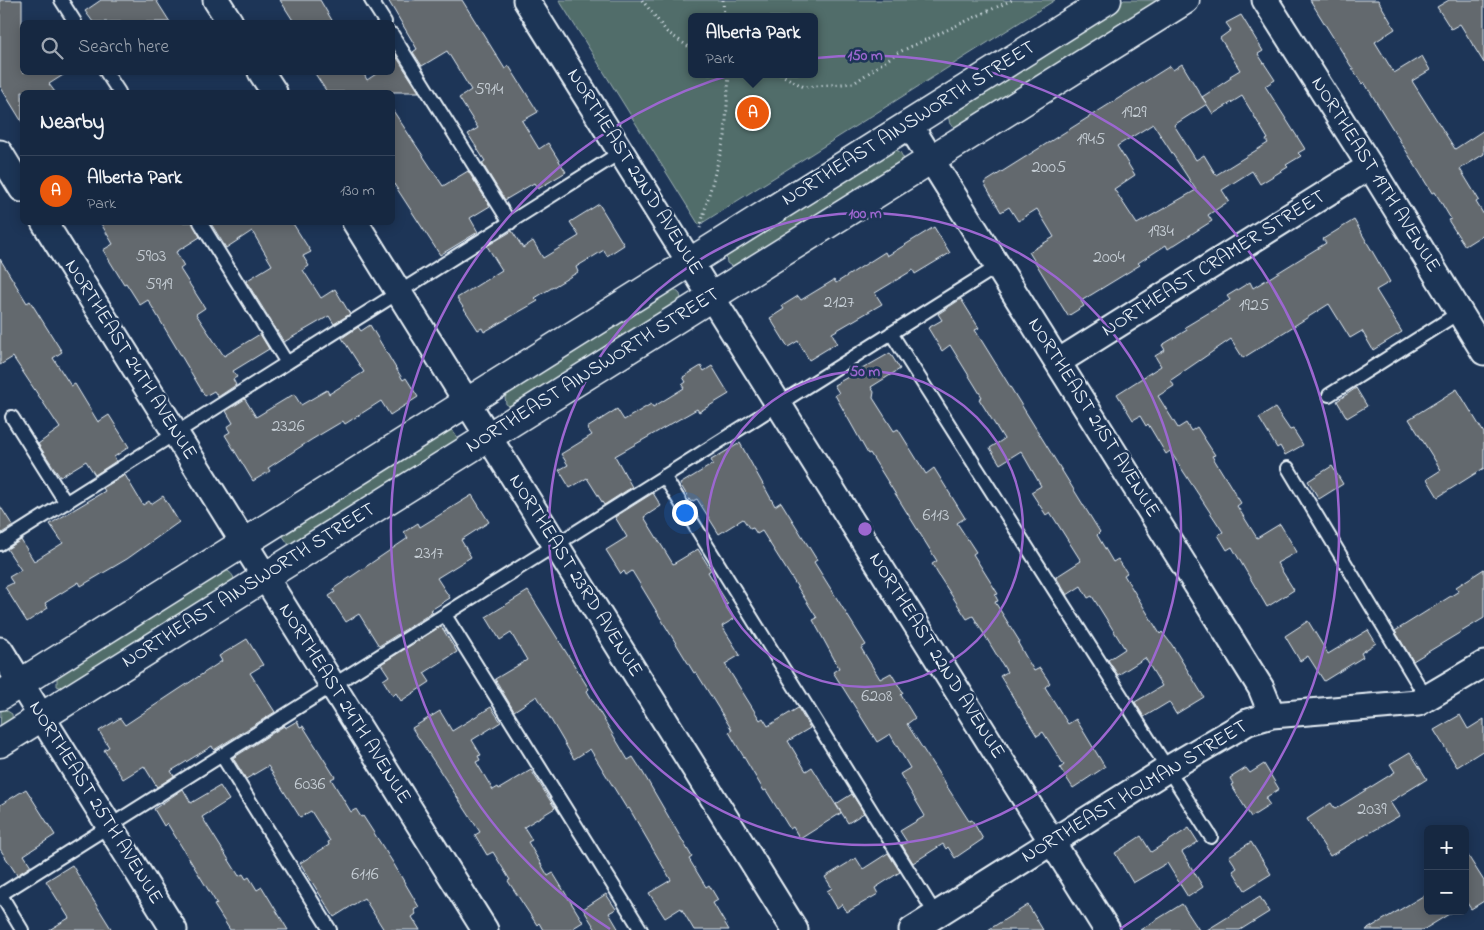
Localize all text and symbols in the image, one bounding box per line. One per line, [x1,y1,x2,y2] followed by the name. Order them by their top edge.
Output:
[688,13,818,78] popup
[20,20,395,75] search box
[705,20,801,47] text: Alberta Park
[38,34,66,62] icon: search
[78,34,169,61] text: Search here
[777,34,1041,214] street label: NORTHEAST AINSWORTH STREET
[847,45,883,67] text: 150 m
[705,47,734,71] text: Park
[559,63,709,281] street label: NORTHEAST 22ND AVENUE
[1303,72,1447,278] street label: NORTHEAST 19TH AVENUE
[475,77,504,103] house number: 5914
[737,94,769,132] pin: A
[1121,100,1147,126] house number: 1929
[40,108,104,138] text: Nearby
[1077,127,1105,153] house number: 1945
[1032,155,1066,181] house number: 2005
[87,165,182,192] text: Alberta Park
[51,179,61,203] text: A
[340,179,375,203] text: 130 m
[1096,183,1332,345] street label: NORTHEAST CRAMER STREET
[87,192,116,216] text: Park
[848,203,882,225] text: 100 m
[1148,219,1175,245] house number: 1934
[136,244,166,270] house number: 5903
[1093,245,1126,271] house number: 2004
[56,254,204,466] street label: NORTHEAST 24TH AVENUE
[146,272,173,298] house number: 5919
[461,281,725,461] street label: NORTHEAST AINSWORTH STREET
[823,290,855,316] house number: 2127
[1239,293,1269,319] house number: 1925
[1019,312,1167,524] street label: NORTHEAST 21ST AVENUE
[850,361,881,383] text: 50 m
[271,414,305,440] house number: 2326
[501,469,649,683] street label: NORTHEAST 23RD AVENUE
[117,496,381,676] street label: NORTHEAST AINSWORTH STREET
[672,500,698,526] your location
[923,503,949,529] house number: 6113
[856,520,874,538] centre of rings
[414,541,444,567] house number: 2317
[861,547,1011,765] street label: NORTHEAST 22ND AVENUE
[270,598,418,810] street label: NORTHEAST 24TH AVENUE
[861,684,893,710] house number: 6208
[20,696,170,910] street label: NORTHEAST 25TH AVENUE
[1016,713,1254,871] street label: NORTHEAST HOLMAN STREET
[294,772,326,798] house number: 6036
[1357,797,1387,823] house number: 2039
[1424,825,1469,915] map controls
[1424,825,1469,870] button: +
[351,862,379,888] house number: 6116
[1424,870,1469,915] button: −

